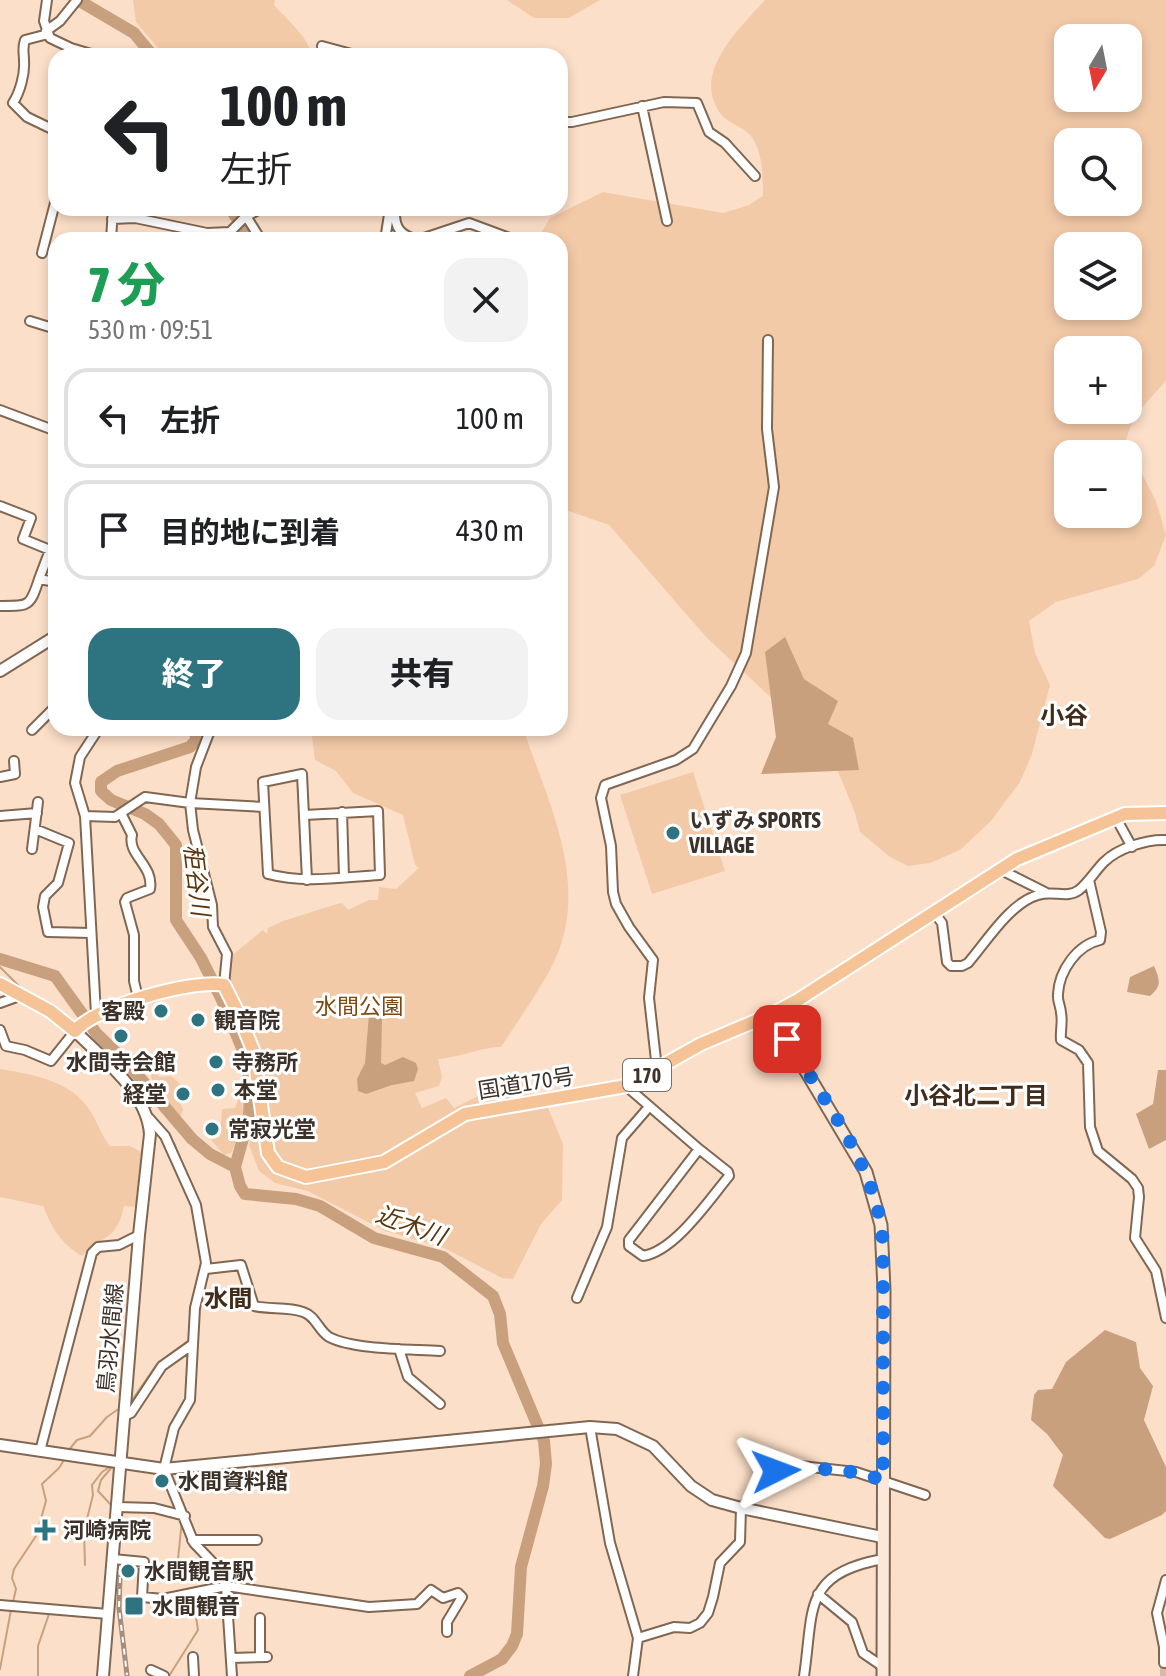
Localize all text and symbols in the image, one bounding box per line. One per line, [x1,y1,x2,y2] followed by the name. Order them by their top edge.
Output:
[1054,24,1142,112] north arrow
[1054,24,1142,528] map controls
[220,74,347,138] text: 100 m
[88,80,192,184] icon: left
[1054,128,1142,216] button: search
[220,148,292,190] text: 左折
[1054,232,1142,320] button: layers
[88,257,165,312] text: 7 分
[444,258,528,342] button: close
[88,315,213,345] text: 530 m · 09:51
[1054,336,1142,424] button: +
[92,396,136,440] icon: left
[456,401,524,435] text: 100 m
[160,403,220,437] text: 左折
[1054,440,1142,528] button: −
[92,508,136,552] icon: arrive
[456,513,524,547] text: 430 m
[160,515,340,549] text: 目的地に到着
[88,628,300,720] button: 終了
[316,628,528,720] button: 共有
[1040,702,1088,729] district label: 小谷
[688,807,821,858] place label: いずみ SPORTS VILLAGE
[664,824,682,842] marker: いずみ SPORTS VILLAGE
[179,843,215,920] water label: 秬谷川
[315,993,403,1019] park label: 水間公園
[101,998,145,1024] place label: 客殿
[152,1002,170,1020] marker: 客殿
[753,1005,821,1073] pin
[214,1007,280,1033] place label: 観音院
[189,1011,207,1029] marker: 観音院
[765,1017,809,1061] icon: arrive
[112,1027,130,1045] marker: 水間寺会館
[66,1049,176,1075] place label: 水間寺会館
[232,1049,298,1075] place label: 寺務所
[207,1053,225,1071] marker: 寺務所
[623,1059,671,1091] road number: 170
[476,1063,576,1103] street label: 国道170号
[234,1077,278,1103] place label: 本堂
[123,1081,167,1107] place label: 経堂
[209,1081,227,1099] marker: 本堂
[904,1082,1048,1109] district label: 小谷北二丁目
[174,1085,192,1103] marker: 経堂
[228,1116,316,1142] place label: 常寂光堂
[203,1120,221,1138] marker: 常寂光堂
[373,1200,452,1251] water label: 近木川
[92,1282,128,1394] street label: 鳥羽水間線
[204,1285,252,1312] district label: 水間
[734,1429,818,1513] position arrow
[178,1468,288,1494] place label: 水間資料館
[153,1472,171,1490] marker: 水間資料館
[63,1517,151,1543] place label: 河崎病院
[34,1519,56,1541] marker: 河崎病院
[144,1558,254,1584] place label: 水間観音駅
[119,1562,137,1580] marker: 水間観音駅
[152,1593,240,1619] place label: 水間観音
[123,1595,145,1617] marker: 水間観音

